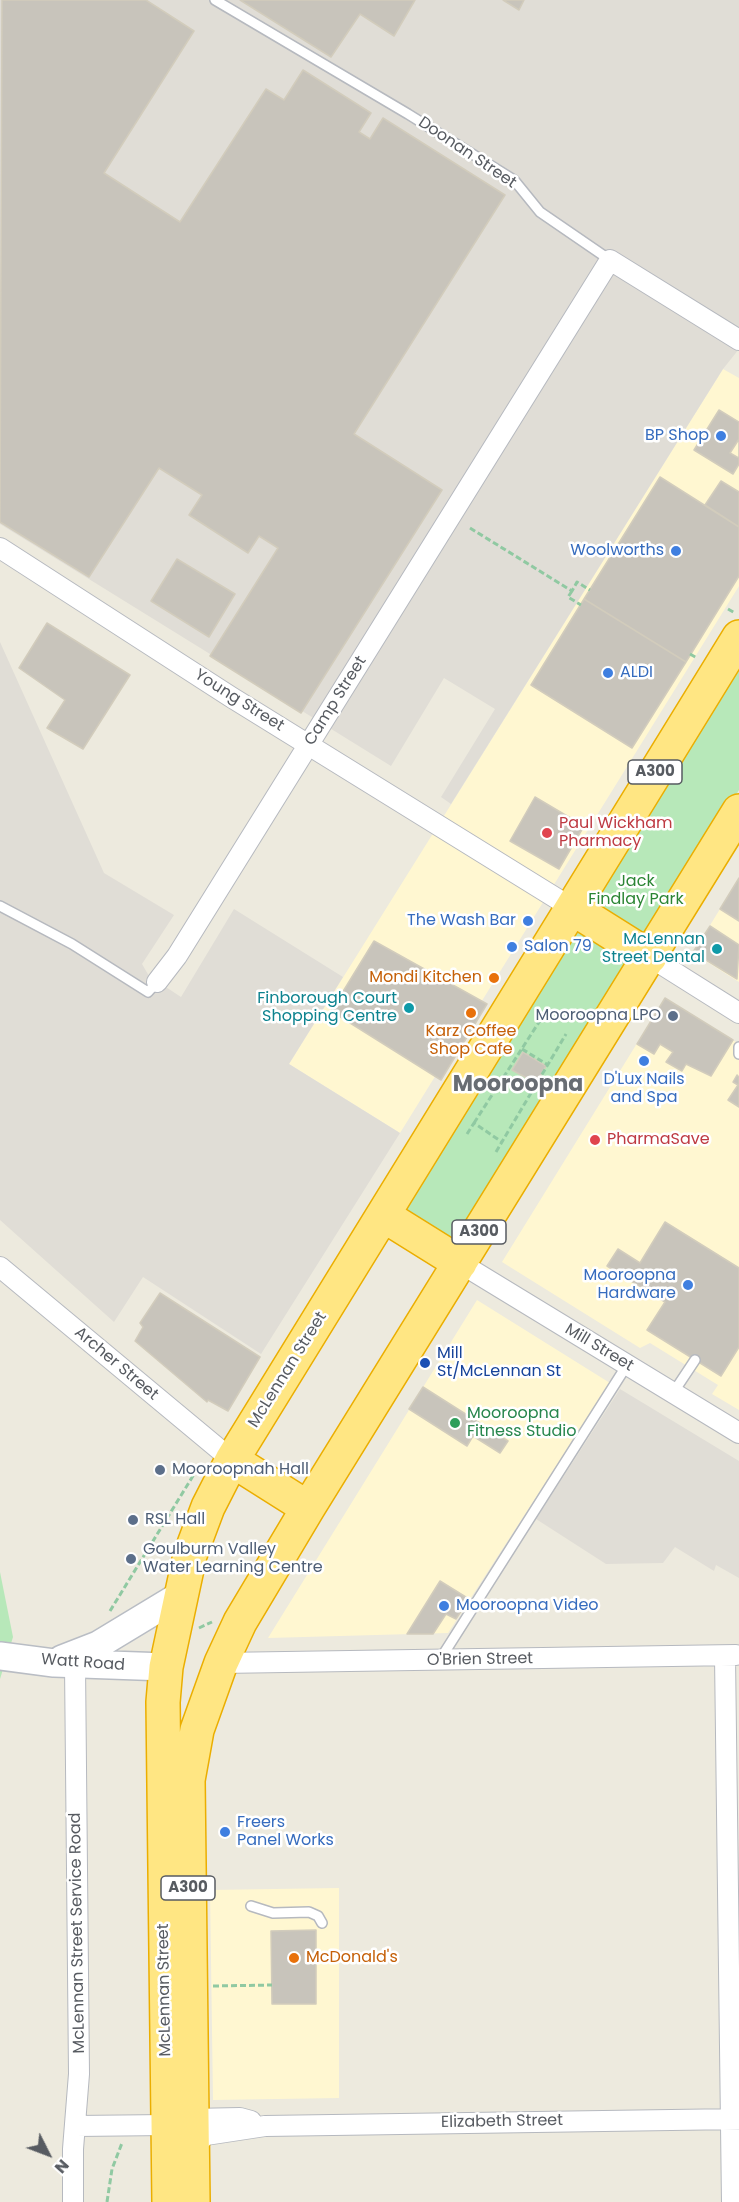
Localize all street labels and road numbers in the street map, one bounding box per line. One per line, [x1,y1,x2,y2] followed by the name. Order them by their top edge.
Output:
[414,113,520,193] street label: Doonan Street
[301,653,371,749] street label: Camp Street
[191,666,287,736] street label: Young Street
[628,760,682,784] road number: A300
[452,1220,506,1244] road number: A300
[245,1309,331,1431] street label: McLennan Street
[561,1320,637,1376] street label: Mill Street
[70,1323,162,1405] street label: Archer Street
[427,1649,533,1671] street label: O'Brien Street
[40,1650,126,1676] street label: Watt Road
[66,1812,90,2054] street label: McLennan Street Service Road
[161,1876,215,1900] road number: A300
[154,1923,176,2057] street label: McLennan Street
[441,2111,563,2133] street label: Elizabeth Street

